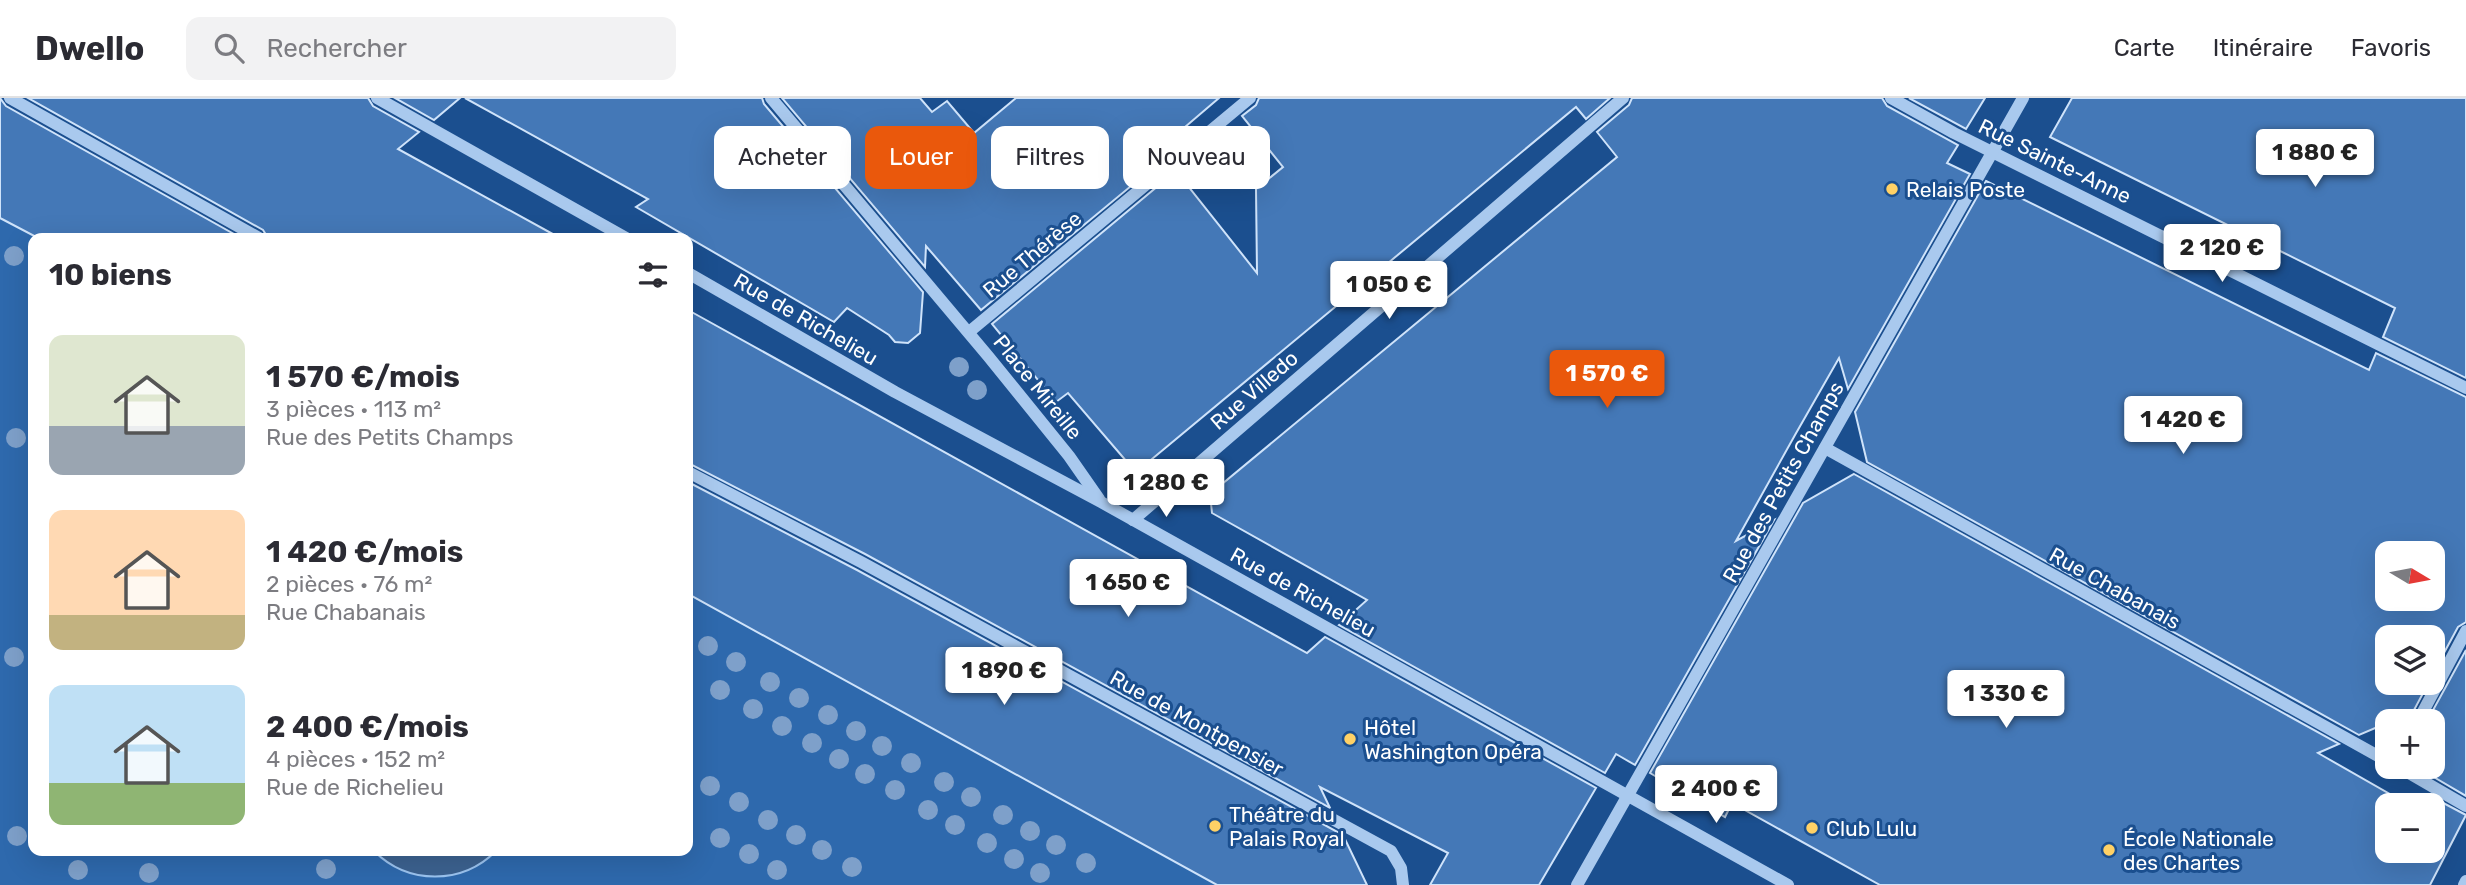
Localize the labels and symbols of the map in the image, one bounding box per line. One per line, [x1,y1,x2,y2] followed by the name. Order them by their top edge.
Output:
[1975,113,2135,209] street label: Rue Sainte-Anne
[2250,130,2380,189] pin: 1 880 €
[1906,177,2025,202] place label: Relais Poste
[1884,181,1900,197] marker: Relais Poste
[978,206,1086,302] street label: Rue Thérèse
[2157,225,2287,284] pin: 2 120 €
[1324,262,1454,321] pin: 1 050 €
[729,268,883,370] street label: Rue de Richelieu
[988,330,1088,444] street label: Place Mireille
[1205,345,1303,435] street label: Rue Villedo
[1542,350,1672,410] pin: 1 570 €
[1717,377,1849,587] street label: Rue des Petits Champs
[2118,396,2248,456] pin: 1 420 €
[1101,460,1231,519] pin: 1 280 €
[2375,541,2445,611] north arrow
[1226,542,1380,642] street label: Rue de Richelieu
[2045,542,2185,634] street label: Rue Chabanais
[1063,560,1193,619] pin: 1 650 €
[939,648,1069,707] pin: 1 890 €
[1106,665,1288,781] street label: Rue de Montpensier
[1941,670,2071,730] pin: 1 330 €
[1364,715,1542,764] place label: Hôtel Washington Opéra
[1342,731,1358,747] marker: Hôtel Washington Opéra
[1651,766,1781,825] pin: 2 400 €
[1229,802,1345,851] place label: Théâtre du Palais Royal
[1826,816,1917,841] place label: Club Lulu
[1207,818,1223,834] marker: Théâtre du Palais Royal
[1804,820,1820,836] marker: Club Lulu
[2123,826,2274,875] place label: École Nationale des Chartes
[2101,842,2117,858] marker: École Nationale des Chartes

